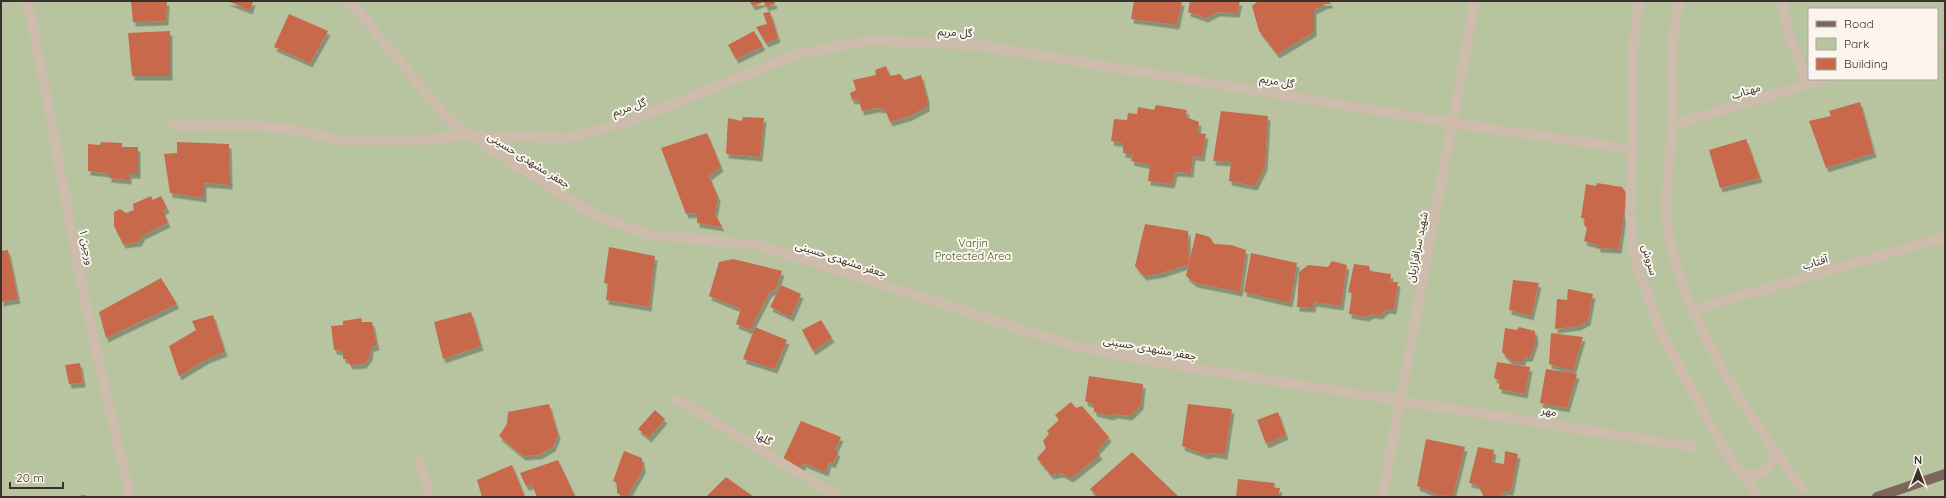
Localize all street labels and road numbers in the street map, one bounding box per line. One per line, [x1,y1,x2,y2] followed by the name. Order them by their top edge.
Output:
[937,24,973,42] street label: گل مریم
[1258,71,1296,93] street label: گل مریم
[1730,80,1762,102] street label: مهتاب
[610,95,649,121] street label: گل مریم
[485,129,573,191] street label: جعفر مشهدی حسینی
[1403,210,1431,284] street label: شهید سرافرازیان
[77,228,97,266] street label: ورجین ۱
[794,238,889,281] street label: جعفر مشهدی حسینی
[1639,243,1661,277] street label: سروش
[1801,252,1830,273] street label: آفتاب
[1102,333,1198,363] street label: جعفر مشهدی حسینی
[1539,403,1558,419] street label: مهر
[753,428,775,449] street label: گلها

